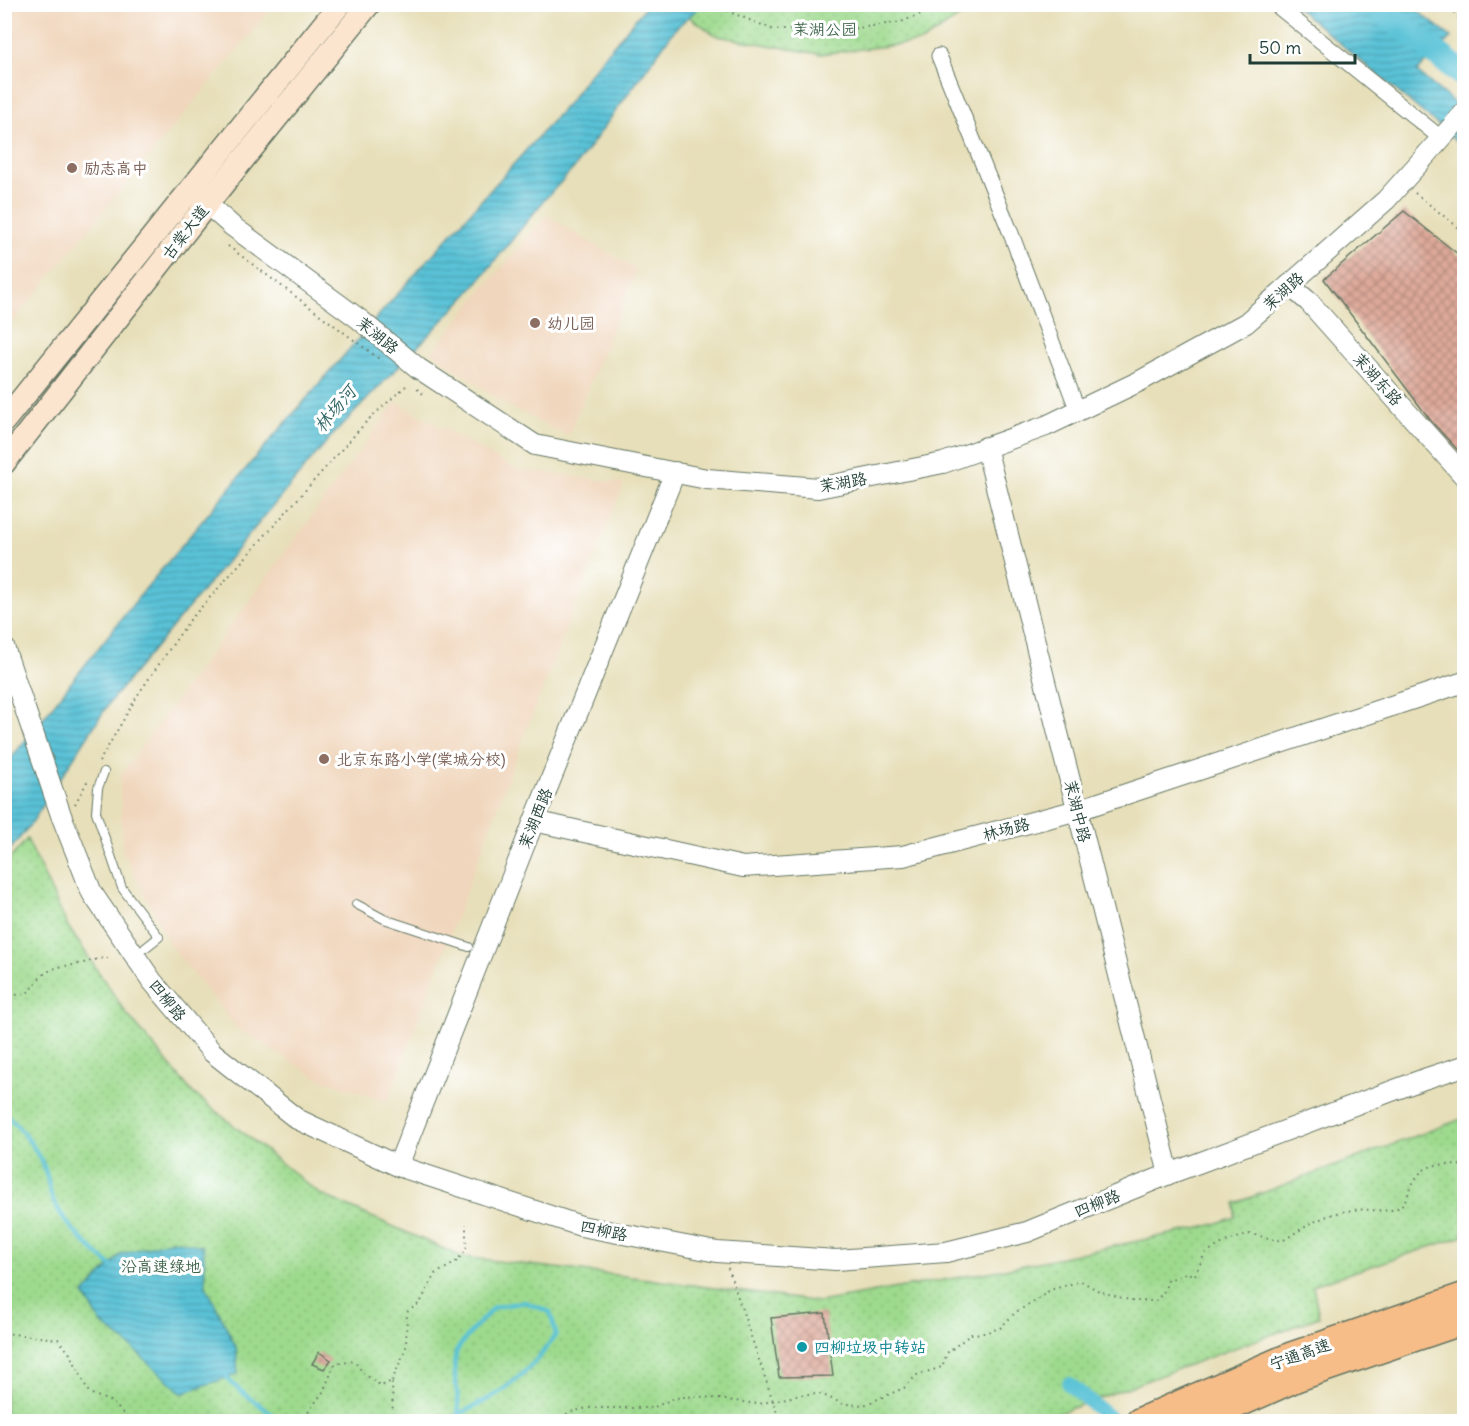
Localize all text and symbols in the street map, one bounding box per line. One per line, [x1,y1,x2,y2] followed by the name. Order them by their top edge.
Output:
[793,19,857,39] park label: 茉湖公园
[1250,27,1355,65] scale bar
[1259,36,1301,59] text: 50 m
[84,158,148,178] place label: 励志高中
[65,161,79,175] marker: 励志高中
[157,201,213,263] street label: 古棠大道
[1258,268,1308,314] street label: 茉湖路
[353,312,403,358] street label: 茉湖路
[547,313,595,333] place label: 幼儿园
[528,316,542,330] marker: 幼儿园
[1349,349,1407,409] street label: 茉湖东路
[308,378,363,437] water label: 林场河
[818,468,868,496] street label: 茉湖路
[336,749,506,769] place label: 北京东路小学(棠城分校)
[317,752,331,766] marker: 北京东路小学(棠城分校)
[1061,778,1095,844] street label: 茉湖中路
[514,785,556,851] street label: 茉湖西路
[980,813,1032,845] street label: 林场路
[145,975,191,1025] street label: 四柳路
[1071,1185,1123,1221] street label: 四柳路
[578,1215,630,1245] street label: 四柳路
[121,1256,201,1276] park label: 沿高速绿地
[1267,1334,1333,1374] street label: 宁通高速
[814,1337,926,1357] place label: 四柳垃圾中转站
[795,1340,809,1354] marker: 四柳垃圾中转站

